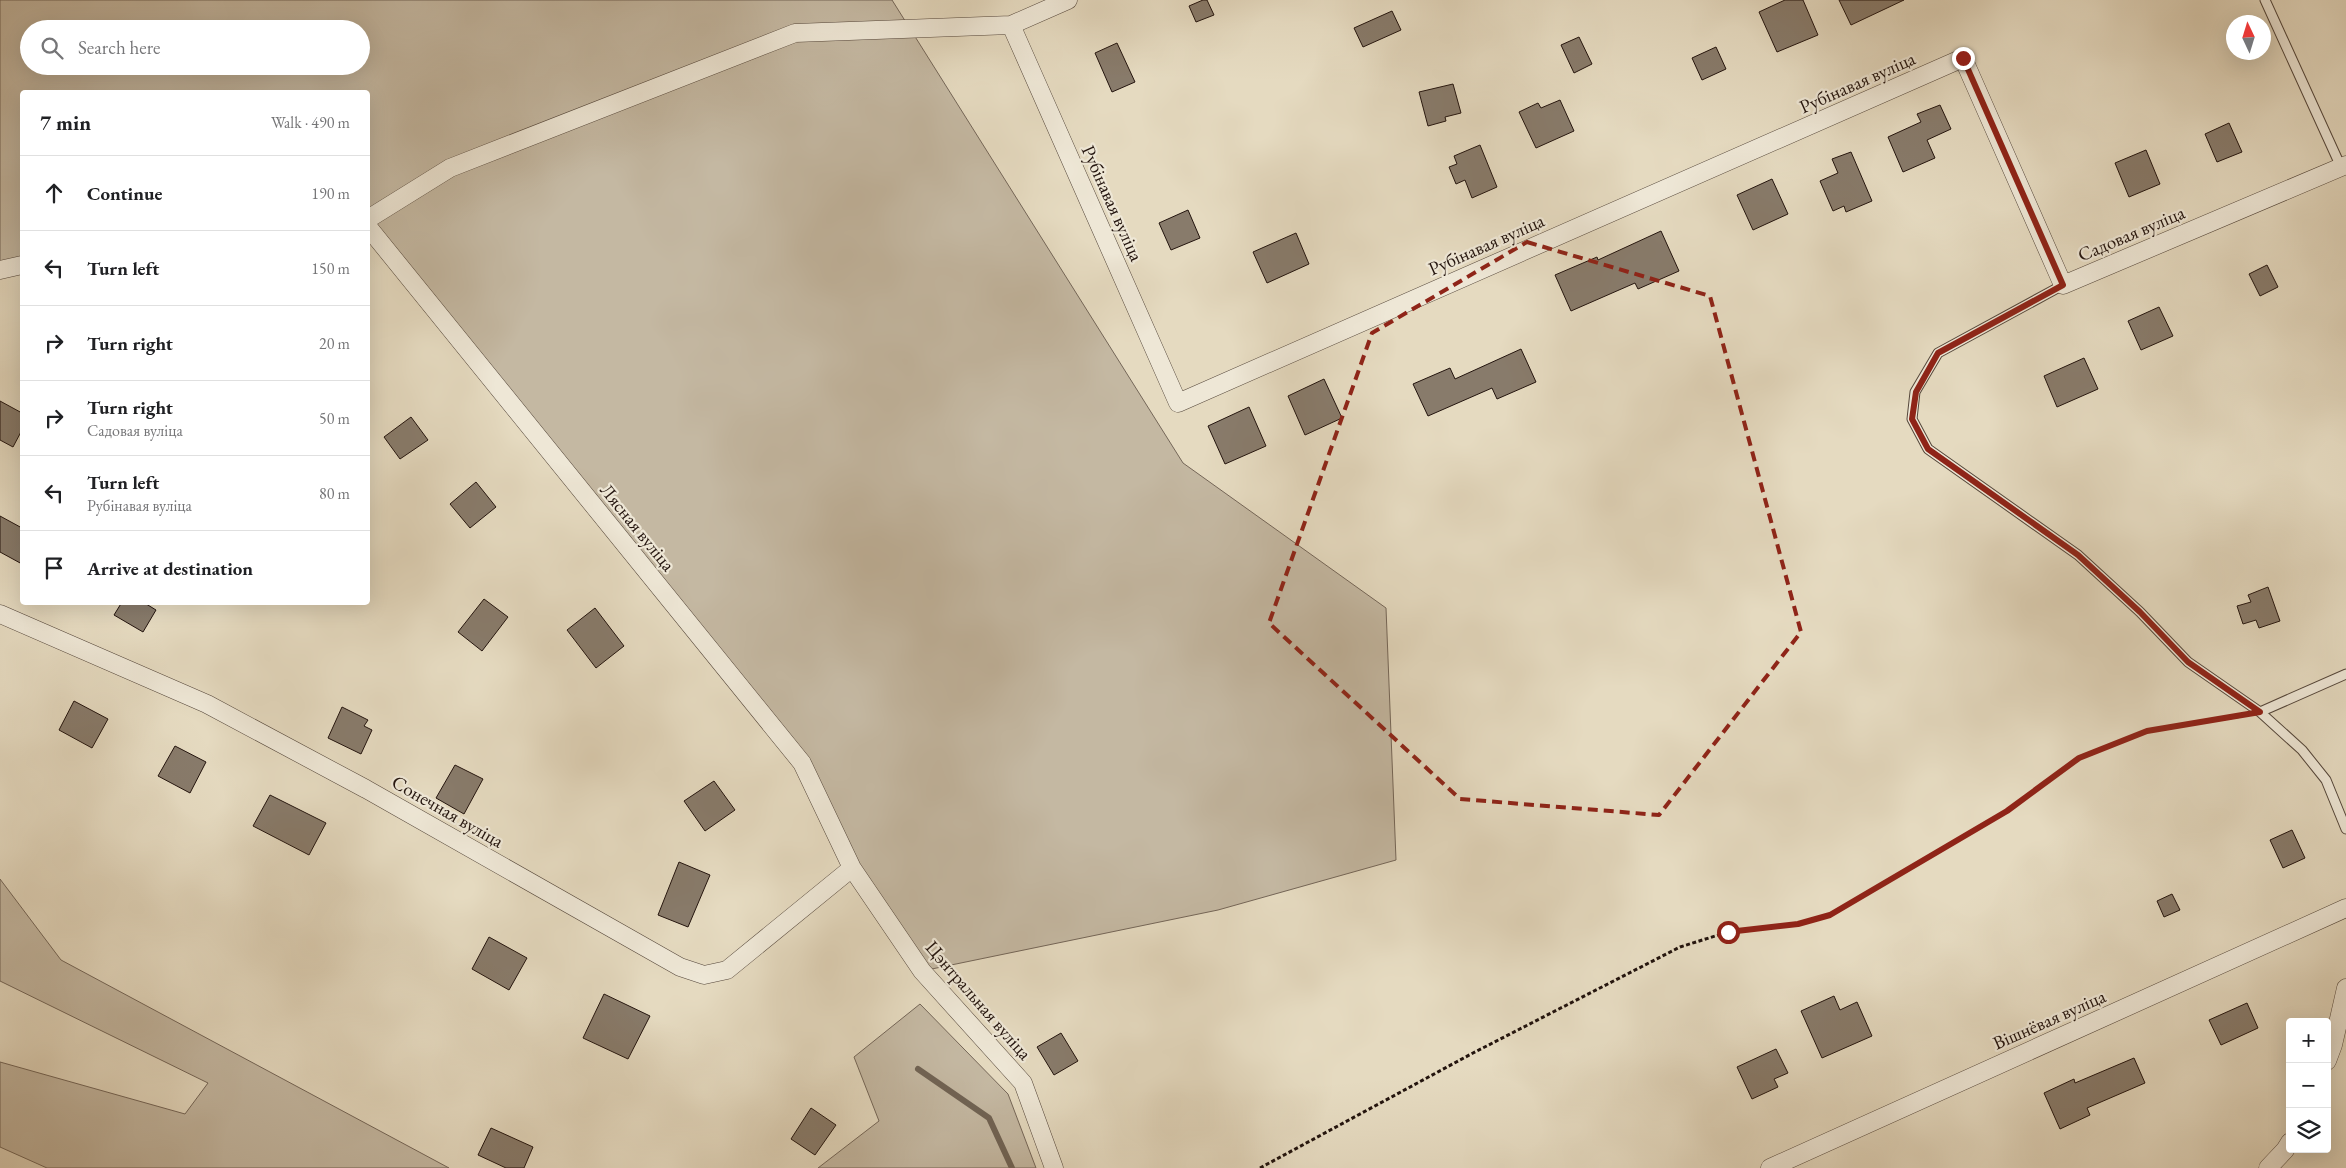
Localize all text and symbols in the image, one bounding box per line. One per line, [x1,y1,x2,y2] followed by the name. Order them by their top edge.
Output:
[2226,15,2271,60] north arrow
[20,20,370,75] search box
[38,34,66,62] icon: search
[78,35,160,60] text: Search here
[1795,46,1920,119] street label: Рубінавая вуліца
[1952,47,1975,70] route end
[40,109,91,136] text: 7 min
[271,112,350,133] text: Walk · 490 m
[1076,141,1149,266] street label: Рубінавая вуліца
[40,179,68,207] icon: ahead
[87,181,162,206] text: Continue
[311,183,350,204] text: 190 m
[2074,200,2189,267] street label: Садовая вуліца
[1424,208,1549,281] street label: Рубінавая вуліца
[40,254,68,282] icon: left
[87,256,159,281] text: Turn left
[311,258,350,279] text: 150 m
[40,329,68,357] icon: right
[87,331,173,356] text: Turn right
[319,333,350,354] text: 20 m
[87,395,173,420] text: Turn right
[40,404,68,432] icon: right
[319,408,350,429] text: 50 m
[87,420,183,441] text: Садовая вуліца
[87,470,159,495] text: Turn left
[595,478,681,577] street label: Лясная вуліца
[40,479,68,507] icon: left
[319,483,350,504] text: 80 m
[87,495,192,516] text: Рубінавая вуліца
[40,554,68,582] icon: arrive
[87,556,253,581] text: Arrive at destination
[387,769,509,854] street label: Сонечная вуліца
[1717,921,1740,944] route start
[920,935,1038,1066] street label: Цэнтральная вуліца
[1989,983,2110,1055] street label: Вішнёвая вуліца
[2286,1018,2331,1153] map controls
[2286,1018,2331,1063] button: +
[2286,1063,2331,1108] button: −
[2286,1108,2331,1153] button: layers

